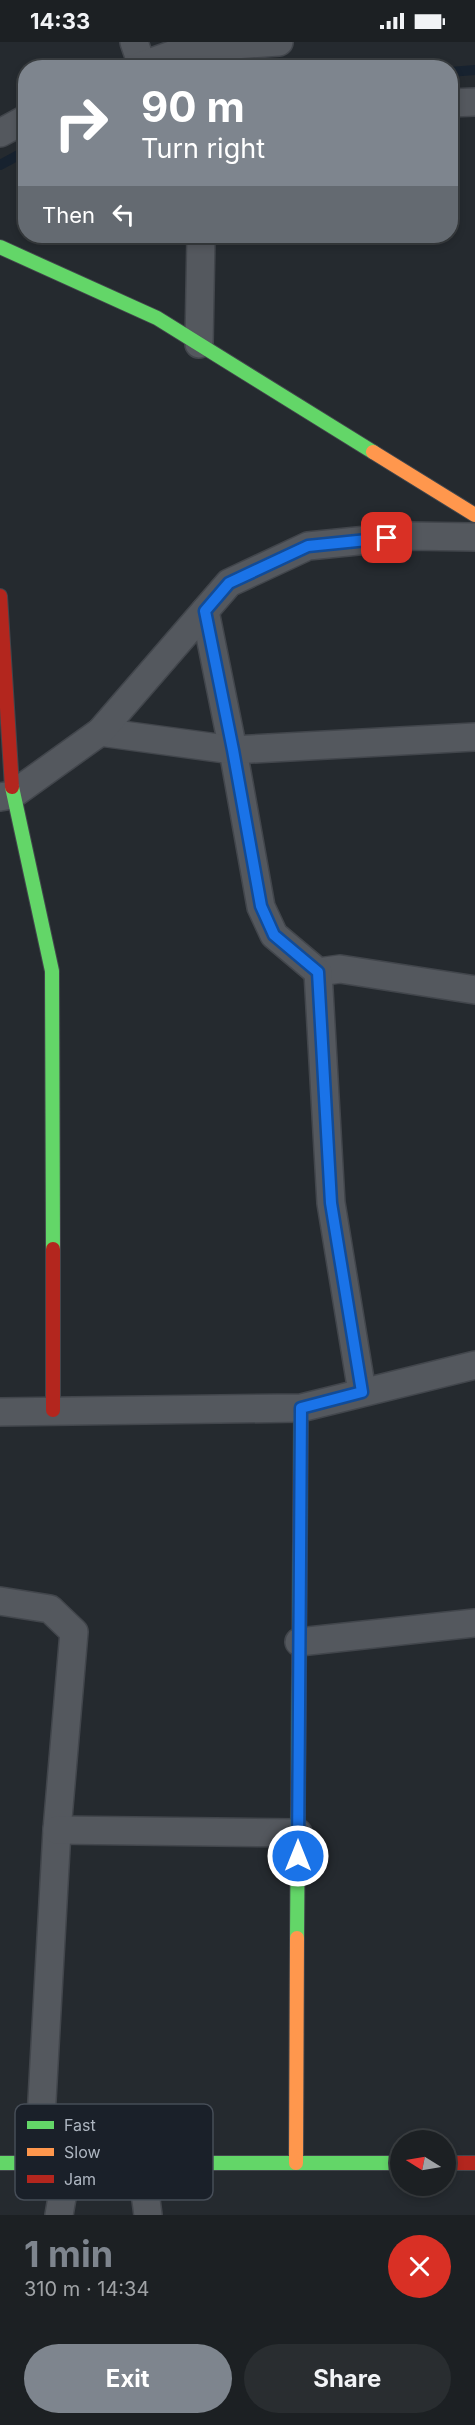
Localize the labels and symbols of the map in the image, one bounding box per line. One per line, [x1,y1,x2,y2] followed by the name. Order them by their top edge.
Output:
[361,512,412,563] pin
[266,1824,330,1888] position arrow
[15,2104,213,2200] legend
[64,2115,96,2135] text: Fast
[390,2130,456,2196] north arrow
[64,2142,101,2162] text: Slow
[64,2169,96,2189] text: Jam

